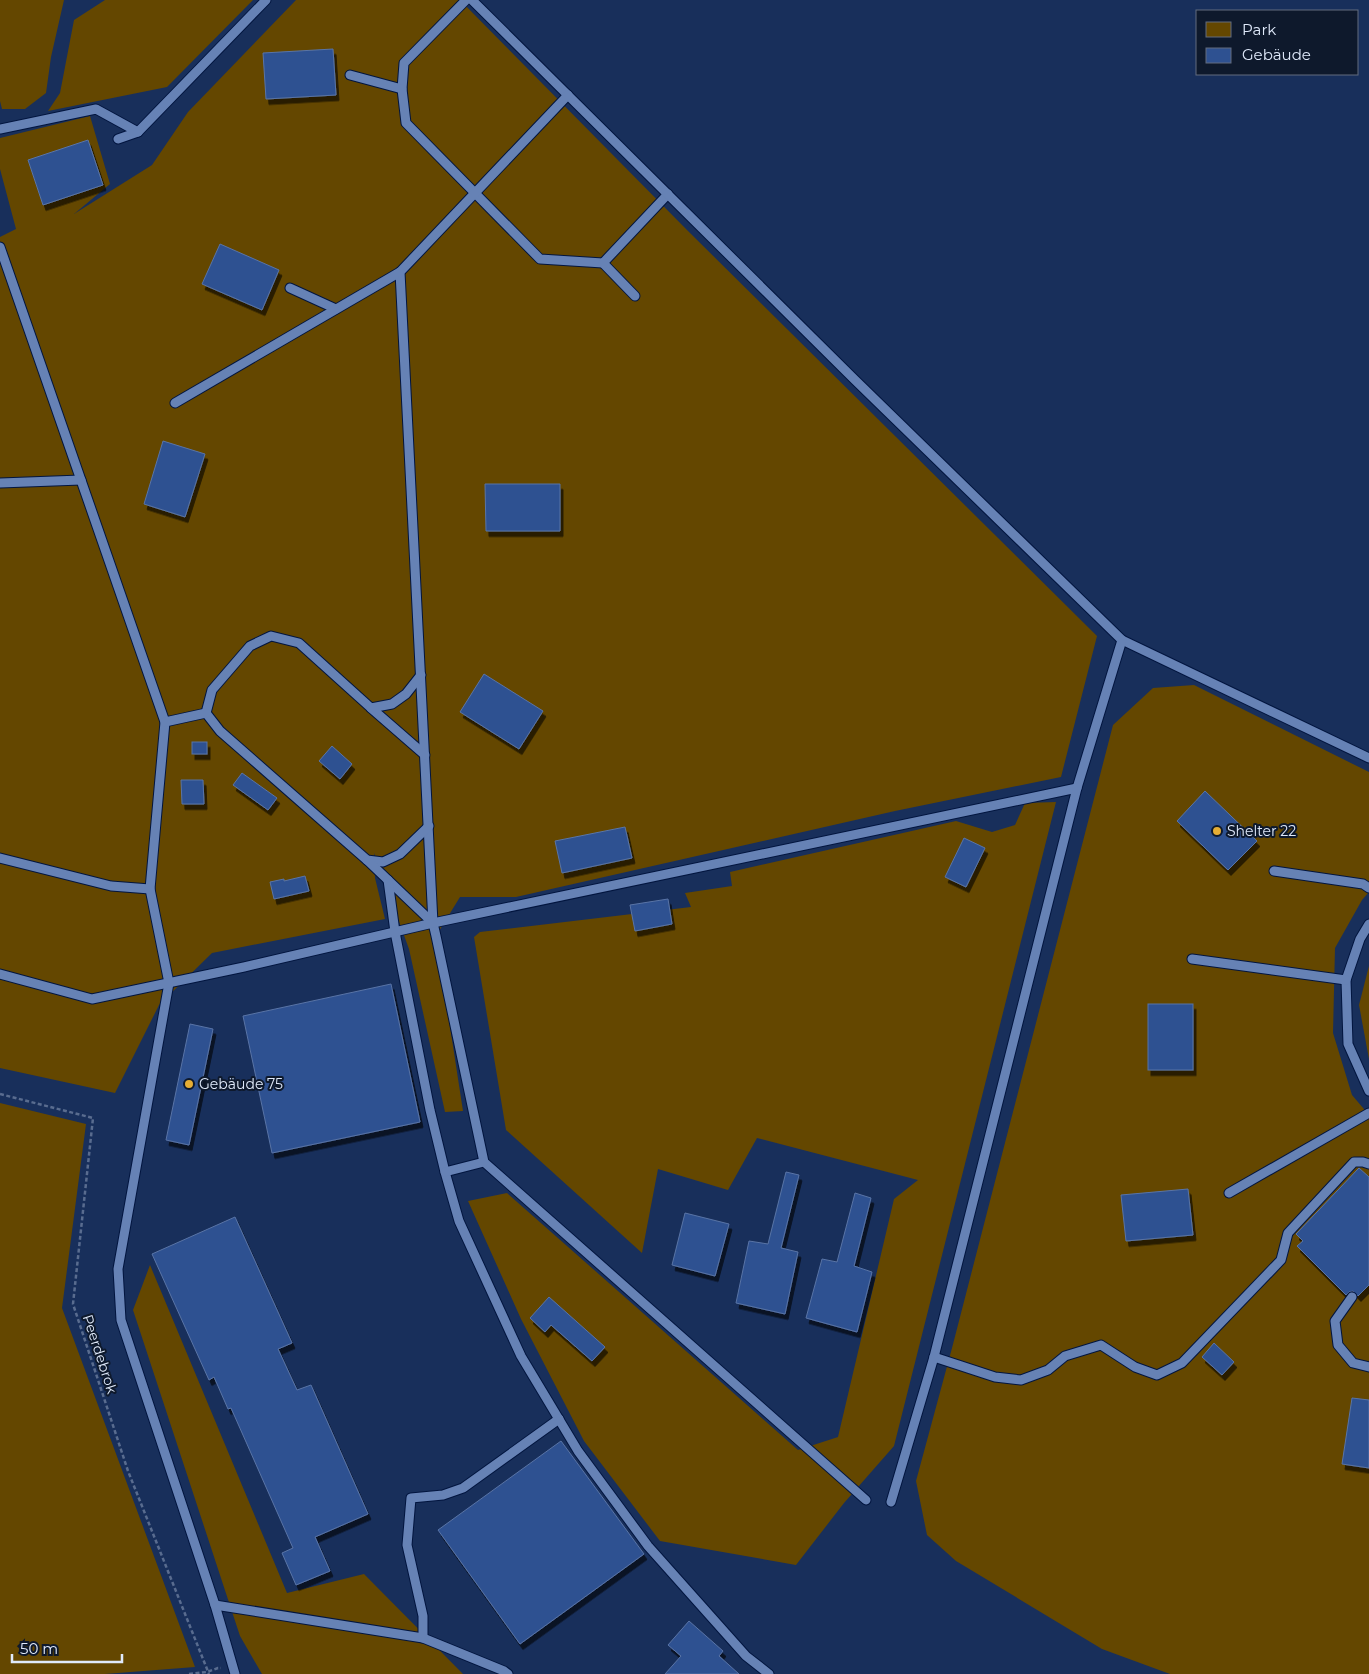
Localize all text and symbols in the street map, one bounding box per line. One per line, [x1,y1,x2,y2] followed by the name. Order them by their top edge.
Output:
[1196,10,1359,75] legend
[1242,20,1276,39] text: Park
[1242,45,1311,64] text: Gebäude
[1227,822,1296,840] place label: Shelter 22
[1211,825,1223,837] marker: Shelter 22
[199,1075,283,1093] place label: Gebäude 75
[183,1078,195,1090] marker: Gebäude 75
[79,1312,121,1396] street label: Peerdebrok
[12,1632,122,1664] scale bar
[20,1639,58,1658] text: 50 m

